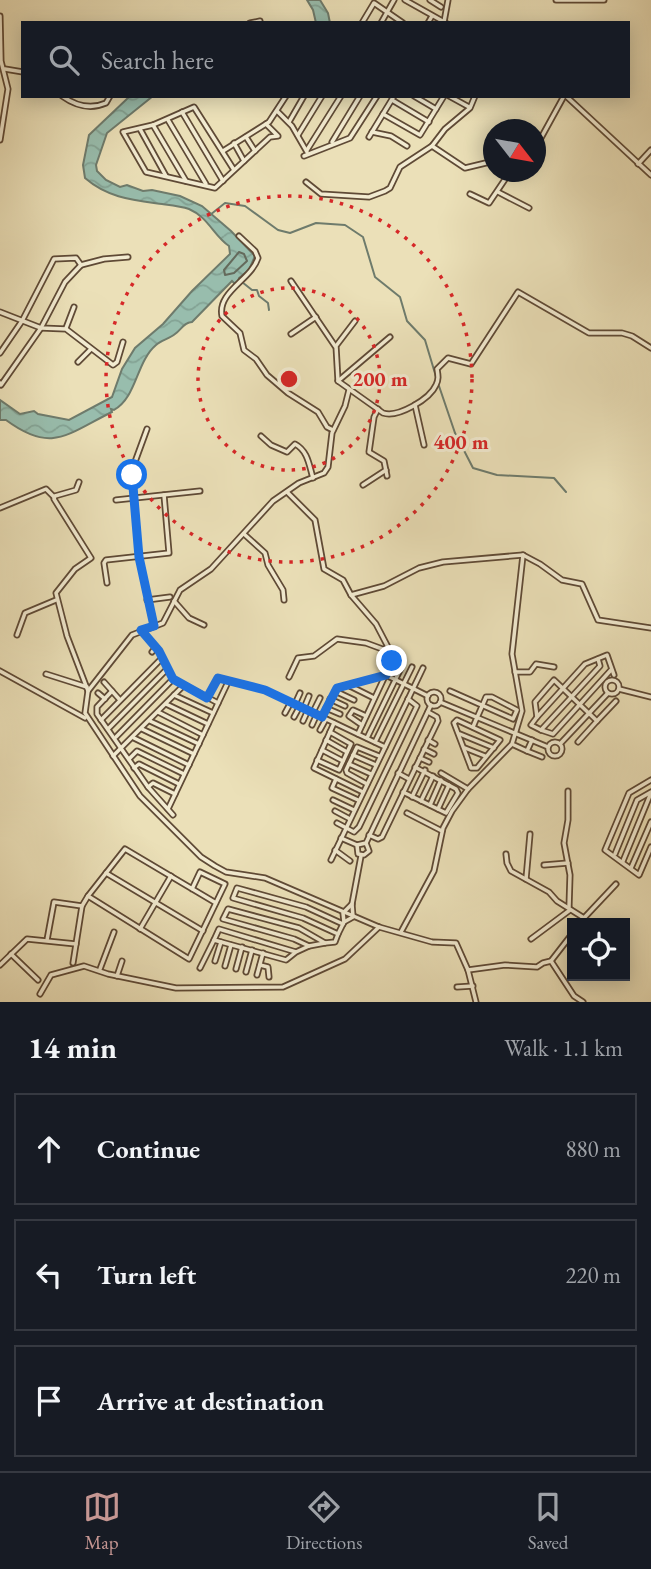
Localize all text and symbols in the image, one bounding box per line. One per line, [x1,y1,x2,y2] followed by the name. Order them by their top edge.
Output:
[21,21,630,98] search box
[45,41,83,79] icon: search
[101,43,214,77] text: Search here
[483,119,546,182] north arrow
[352,365,408,392] text: 200 m
[277,367,301,391] centre of rings
[433,428,489,455] text: 400 m
[116,459,147,490] route start
[376,645,407,676] route end
[567,918,630,981] map controls
[567,918,630,981] button: locate
[28,1028,117,1067] text: 14 min
[504,1033,623,1063] text: Walk · 1.1 km
[30,1130,68,1168] icon: ahead
[97,1132,200,1166] text: Continue
[565,1134,621,1164] text: 880 m
[30,1256,68,1294] icon: left
[97,1258,196,1292] text: Turn left
[565,1260,621,1290] text: 220 m
[30,1382,68,1420] icon: arrive
[97,1384,324,1418] text: Arrive at destination
[83,1488,121,1555] tab: Map
[286,1488,362,1555] tab: Directions
[528,1488,568,1555] tab: Saved

